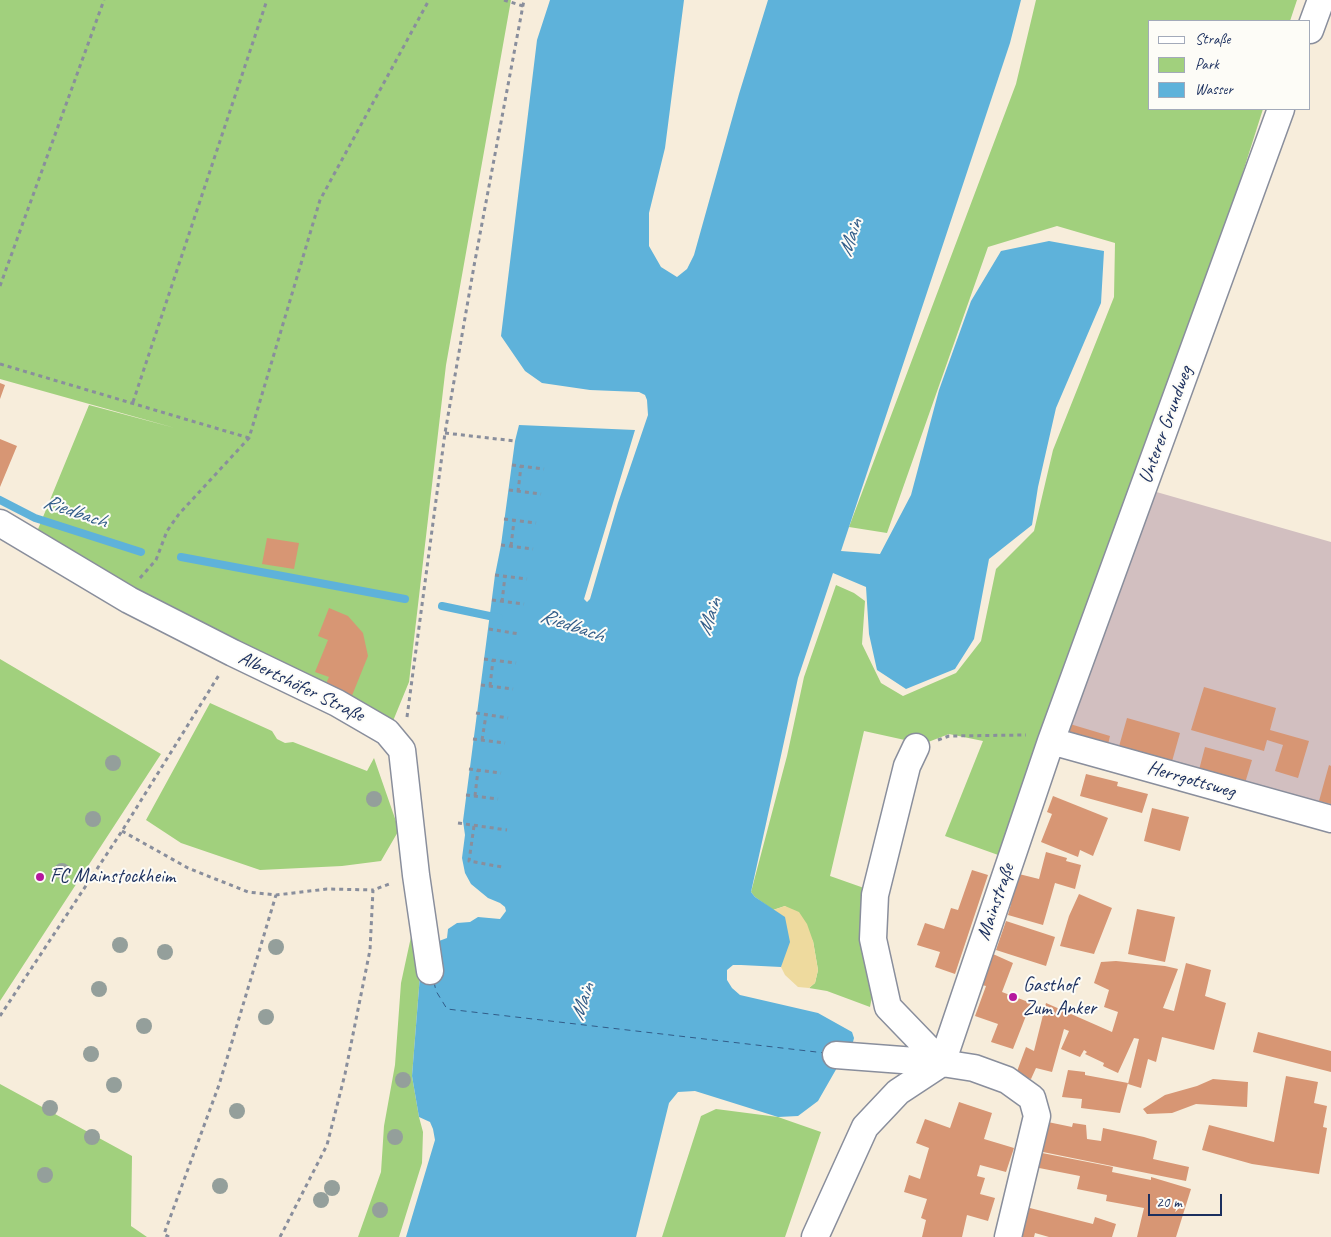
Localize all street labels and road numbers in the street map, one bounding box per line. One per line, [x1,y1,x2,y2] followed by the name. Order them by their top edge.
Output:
[1134,363,1198,487] street label: Unterer Grundweg
[234,646,368,728] street label: Albertshöfer Straße
[1144,756,1238,804] street label: Herrgottsweg
[972,861,1020,943] street label: Mainstraße

